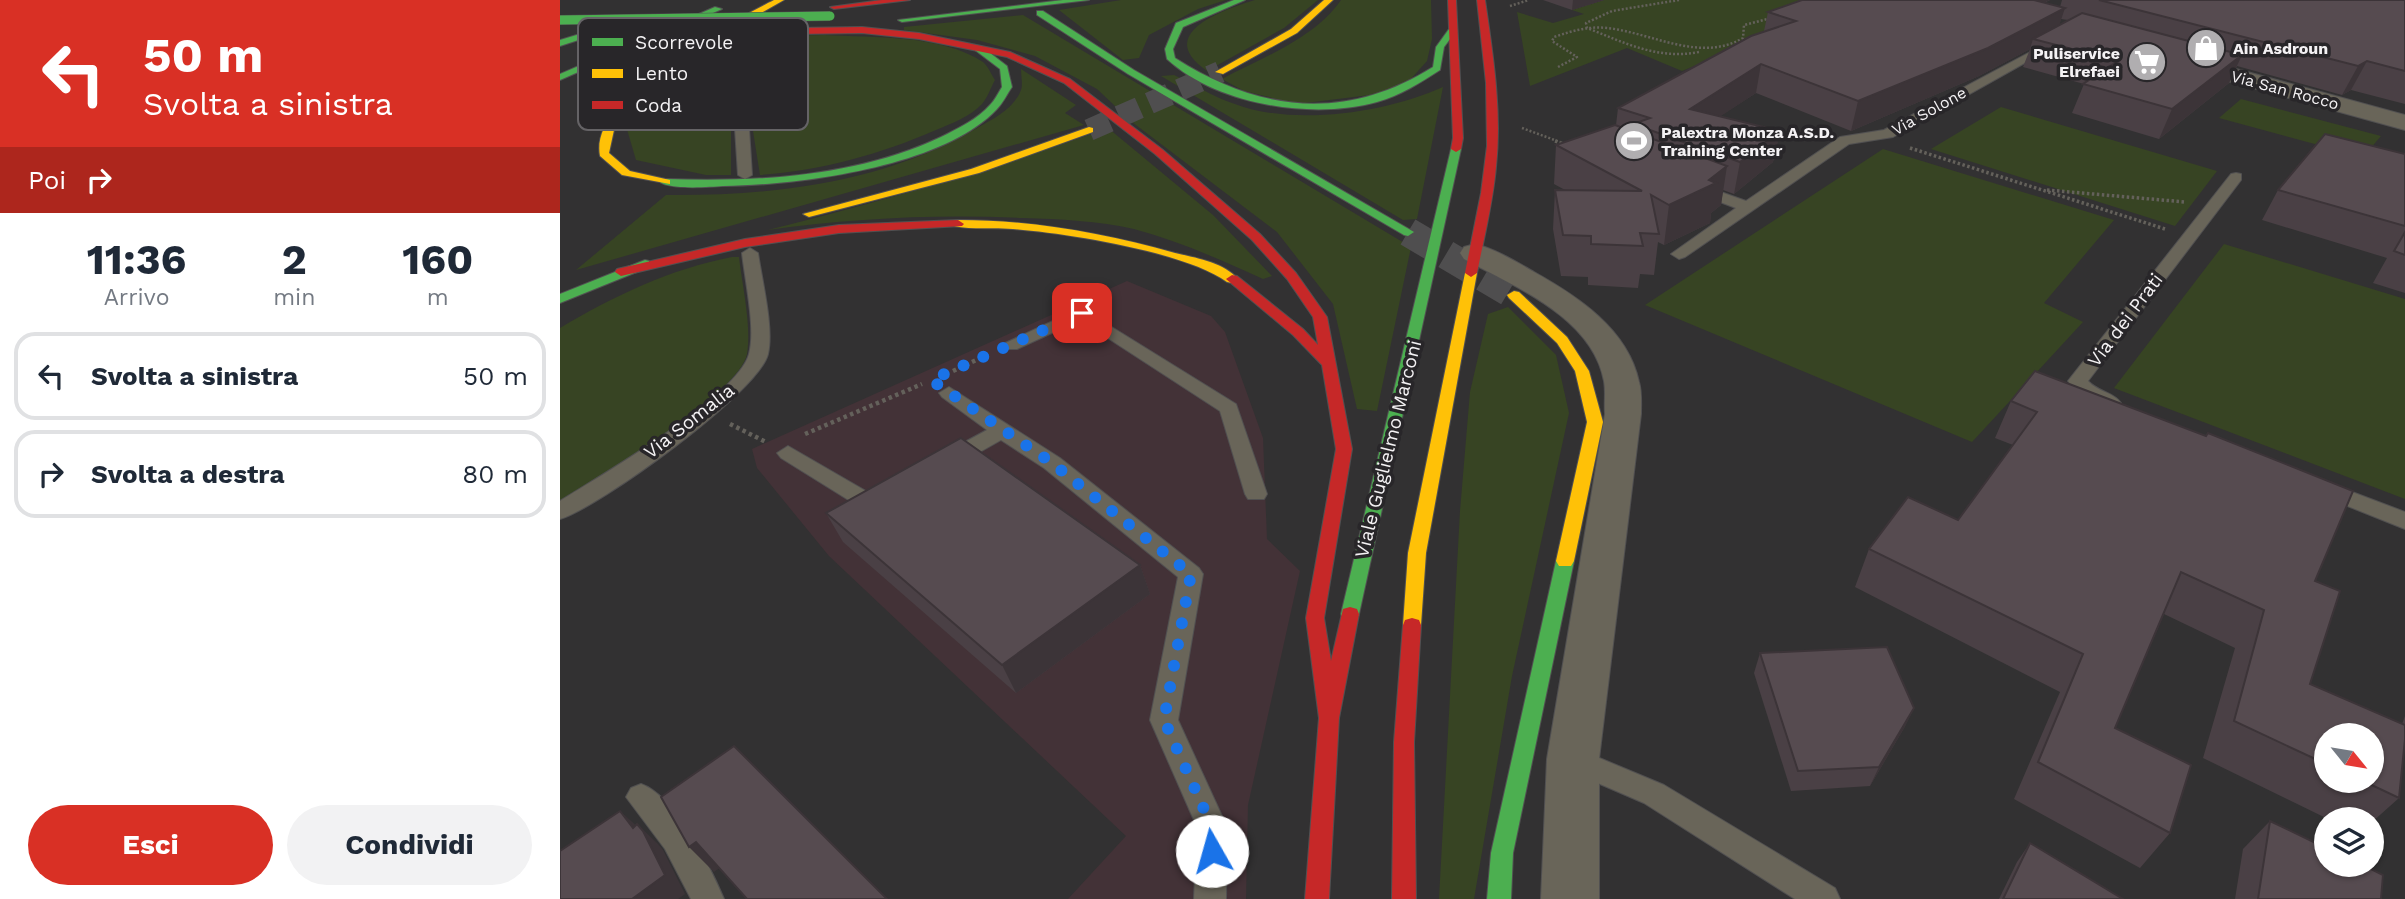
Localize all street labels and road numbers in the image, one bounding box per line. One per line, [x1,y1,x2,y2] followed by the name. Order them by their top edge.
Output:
[2229,66,2341,114] street label: Via San Rocco
[1888,83,1970,139] street label: Via Solone
[2082,269,2168,371] street label: Via dei Prati
[1350,338,1426,560] street label: Viale Guglielmo Marconi
[639,378,739,463] street label: Via Somalia

